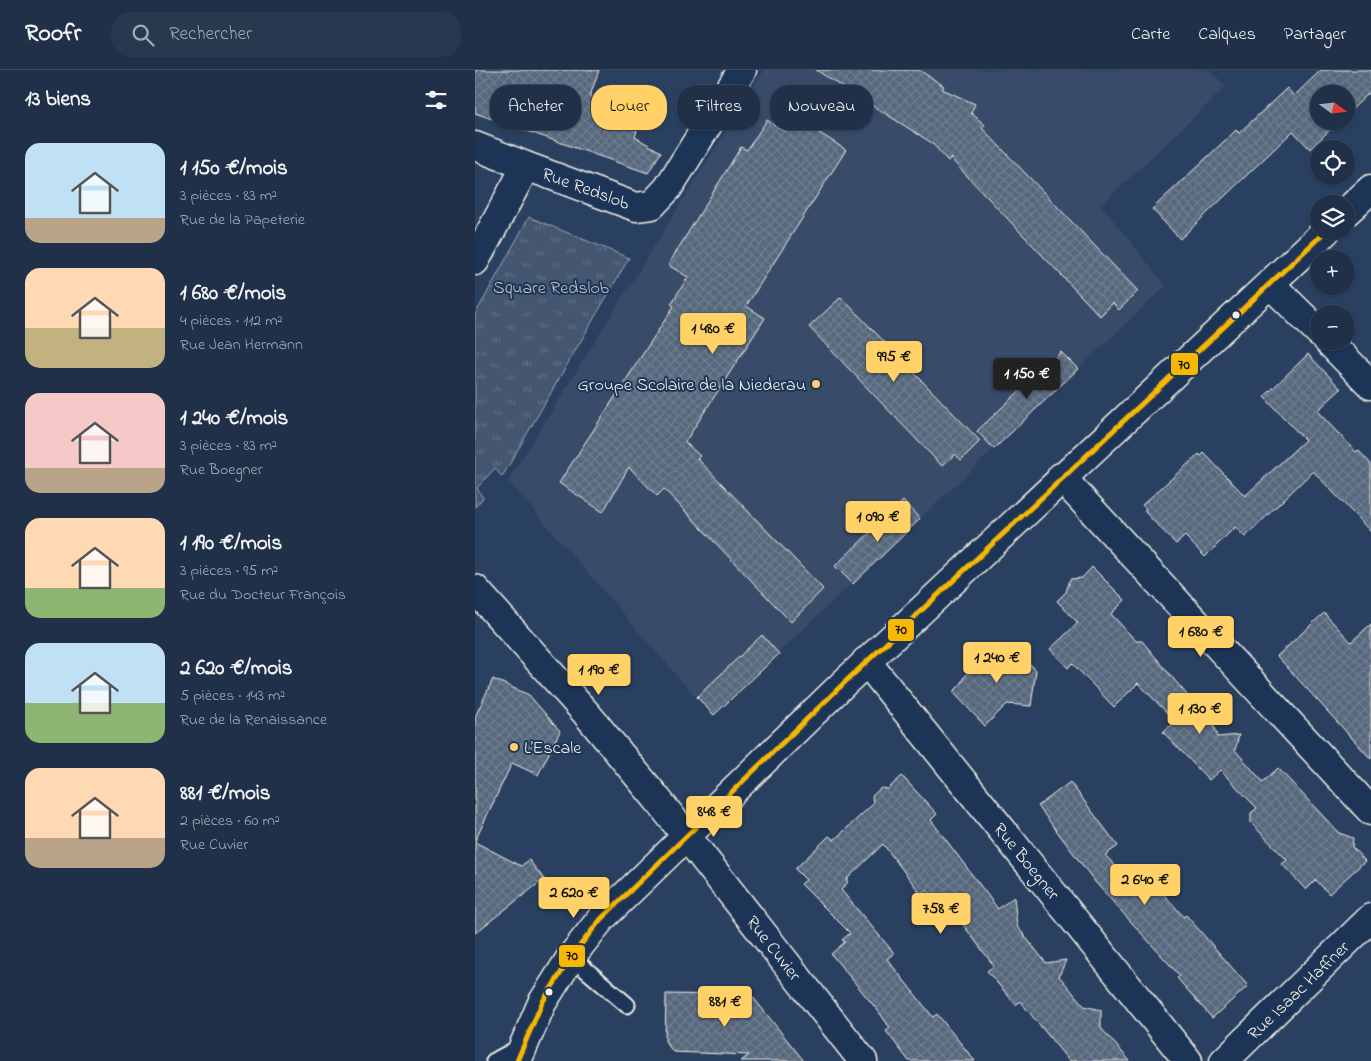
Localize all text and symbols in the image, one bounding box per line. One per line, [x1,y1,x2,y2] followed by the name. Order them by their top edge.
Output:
[111,12,461,57] search box
[25,17,81,52] text: Roofr
[129,21,157,49] icon: search
[169,21,252,48] text: Rechercher
[1131,22,1170,48] text: Carte
[1198,22,1256,48] text: Calques
[1284,22,1346,48] text: Partager
[25,85,91,115] text: 13 biens
[490,85,581,130] chip: Acheter
[591,85,667,130] chip: Louer
[677,85,760,130] chip: Filtres
[770,85,873,130] chip: Nouveau
[1310,85,1355,130] north arrow
[1310,85,1355,350] map controls
[422,86,450,114] icon: filters
[1310,140,1355,185] button: locate
[180,154,288,184] text: 1 150 €/mois
[538,162,633,218] street label: Rue Redslob
[65,163,125,223] icon: home
[180,184,277,208] text: 3 pièces · 83 m²
[1310,195,1355,240] button: layers
[180,208,305,232] text: Rue de la Papeterie
[1310,250,1355,295] button: +
[493,276,609,302] park label: Square Redslob
[180,279,286,309] text: 1 680 €/mois
[65,288,125,348] icon: home
[1310,305,1355,350] button: −
[180,309,282,333] text: 4 pièces · 112 m²
[1231,310,1241,320] unlabelled marker
[667,312,759,355] pin: 1 480 €
[691,317,735,341] text: 1 480 €
[180,333,303,357] text: Rue Jean Hermann
[859,340,929,383] pin: 995 €
[877,345,911,369] text: 995 €
[1170,352,1199,376] line badge: 70
[1178,355,1190,376] text: 70
[981,358,1073,400] pin: 1 150 €
[1004,362,1050,386] text: 1 150 €
[578,373,806,399] place label: Groupe Scolaire de la Niederau
[810,378,822,390] marker: Groupe Scolaire de la Niederau
[180,404,288,434] text: 1 240 €/mois
[65,413,125,473] icon: home
[180,434,277,458] text: 3 pièces · 83 m²
[180,458,263,482] text: Rue Boegner
[832,500,924,543] pin: 1 090 €
[857,505,899,529] text: 1 090 €
[180,529,282,559] text: 1 190 €/mois
[65,538,125,598] icon: home
[180,559,278,583] text: 3 pièces · 95 m²
[180,583,346,607] text: Rue du Docteur François
[1155,616,1247,658] pin: 1 680 €
[887,618,915,642] line badge: 70
[895,620,907,641] text: 70
[1179,620,1223,644] text: 1 680 €
[951,642,1043,684] pin: 1 240 €
[974,646,1020,670] text: 1 240 €
[180,654,293,684] text: 2 620 €/mois
[553,654,645,696] pin: 1 190 €
[578,658,620,682] text: 1 190 €
[65,663,125,723] icon: home
[180,684,285,708] text: 5 pièces · 143 m²
[1154,692,1246,735] pin: 1 130 €
[1179,697,1221,721] text: 1 130 €
[180,708,327,732] text: Rue de la Renaissance
[524,736,582,762] place label: L’Escale
[508,741,520,753] marker: L’Escale
[180,779,271,809] text: 881 €/mois
[65,788,125,848] icon: home
[679,796,749,838] pin: 848 €
[697,800,731,824] text: 848 €
[180,809,280,833] text: 2 pièces · 60 m²
[985,818,1065,907] street label: Rue Boegner
[180,833,248,857] text: Rue Cuvier
[1099,864,1191,906] pin: 2 640 €
[1121,868,1169,892] text: 2 640 €
[528,876,620,919] pin: 2 620 €
[549,881,599,905] text: 2 620 €
[906,892,976,935] pin: 758 €
[923,897,959,921] text: 758 €
[739,911,807,988] street label: Rue Cuvier
[1242,936,1357,1047] street label: Rue Isaac Haffner
[558,944,586,968] line badge: 70
[566,946,578,967] text: 70
[690,986,760,1028] pin: 881 €
[544,987,554,997] unlabelled marker
[709,990,741,1014] text: 881 €

